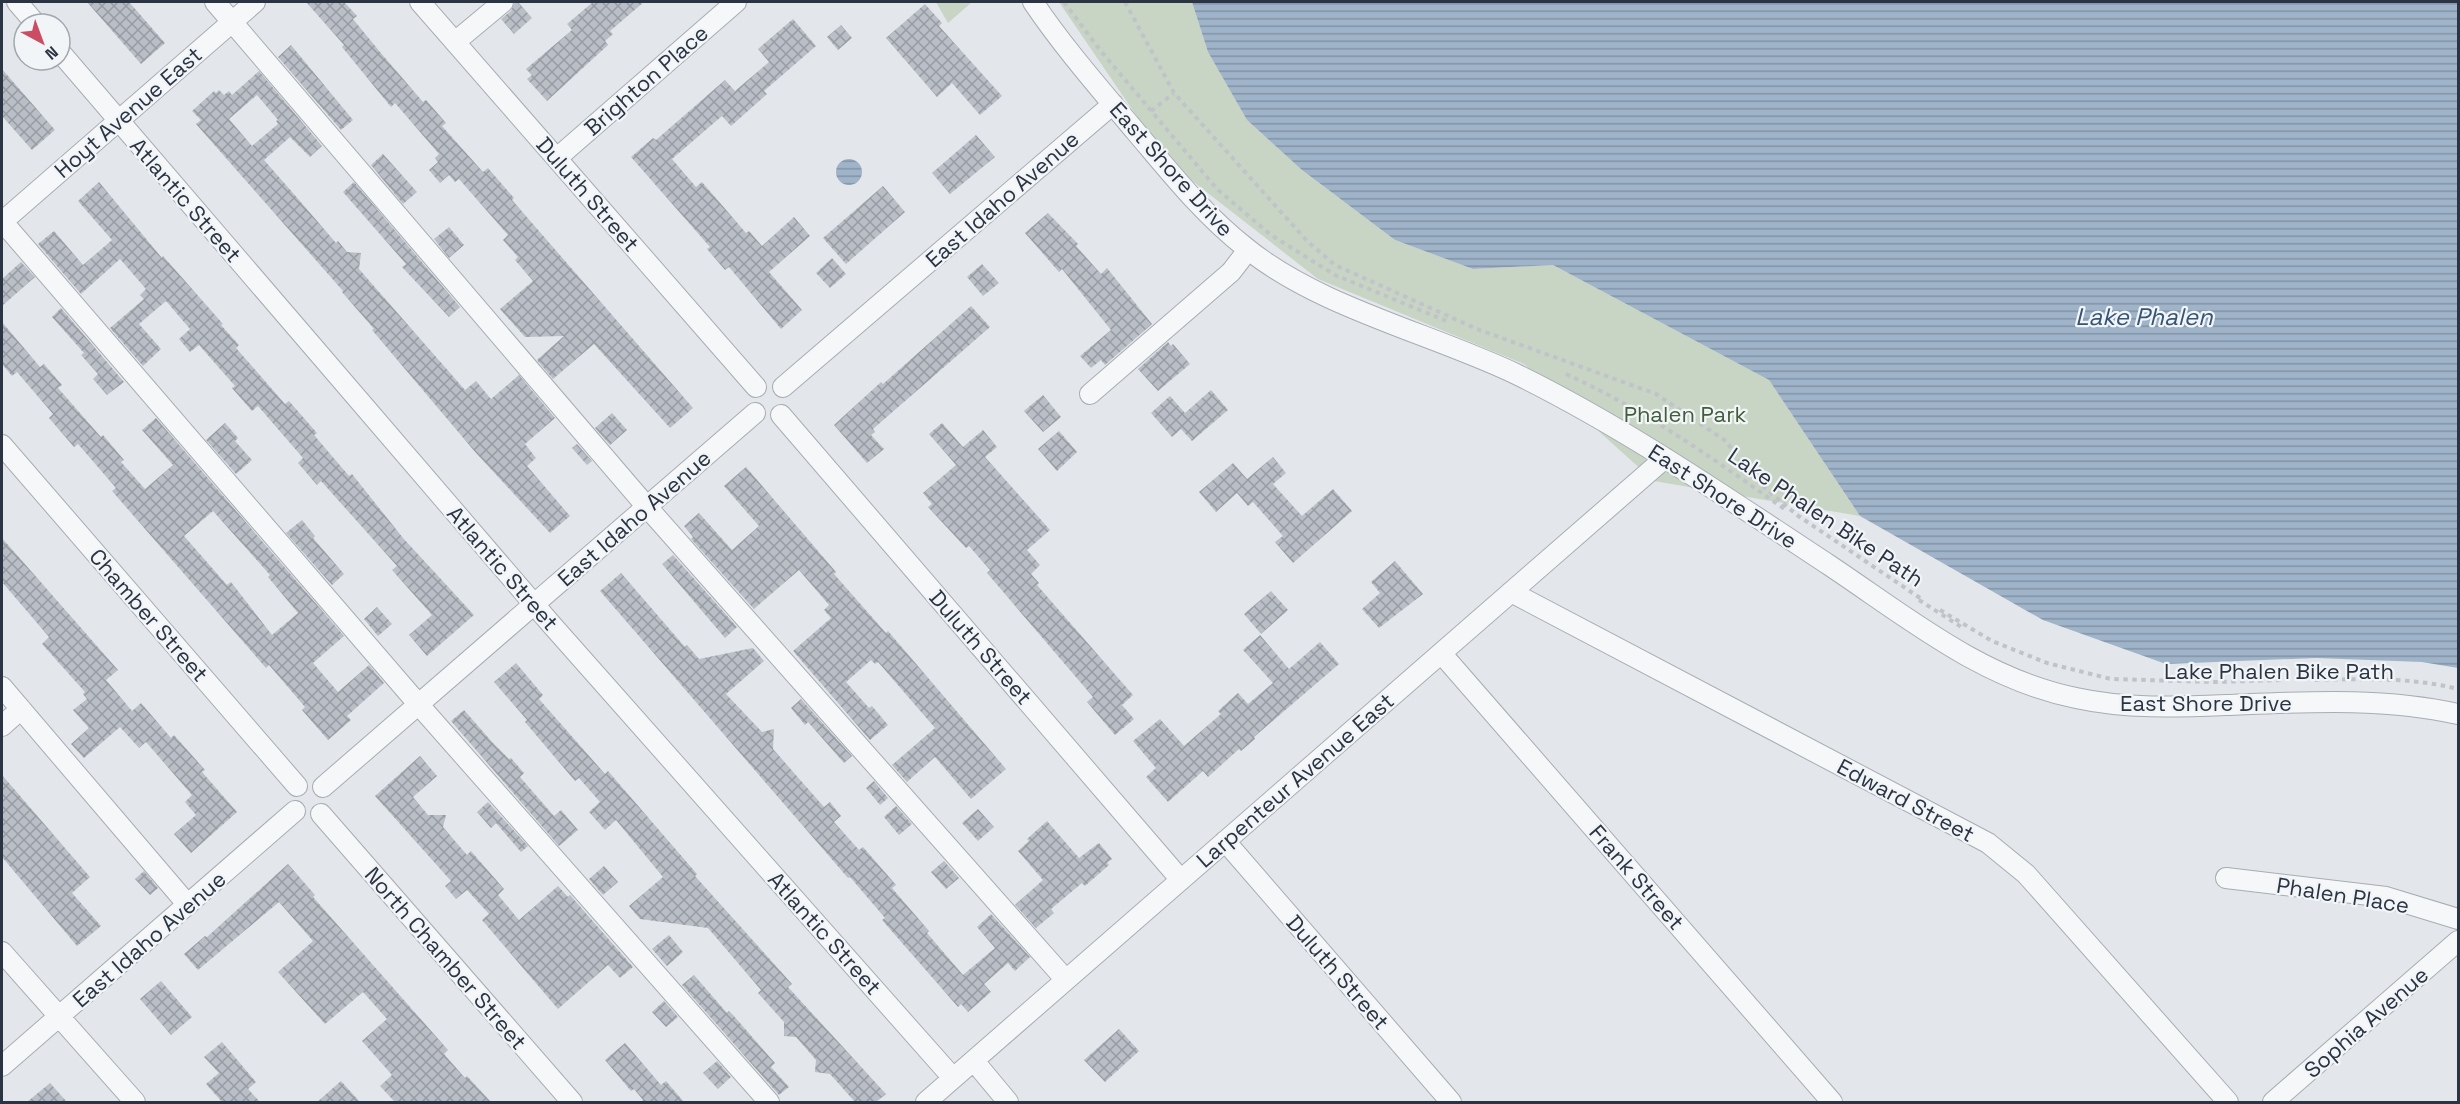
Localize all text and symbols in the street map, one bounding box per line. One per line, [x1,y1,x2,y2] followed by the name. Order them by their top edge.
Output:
[12,12,72,72] north arrow
[578,19,714,141] street label: Brighton Place
[48,40,208,184] street label: Hoyt Avenue East
[41,41,62,64] text: N
[1104,96,1240,242] street label: East Shore Drive
[919,125,1085,273] street label: East Idaho Avenue
[530,131,646,257] street label: Duluth Street
[124,132,248,268] street label: Atlantic Street
[2075,301,2214,332] water label: Lake Phalen
[1624,400,1746,428] park label: Phalen Park
[1643,437,1803,555] street label: East Shore Drive
[1723,441,1929,593] street label: Lake Phalen Bike Path
[551,444,717,592] street label: East Idaho Avenue
[441,500,565,636] street label: Atlantic Street
[83,543,215,687] street label: Chamber Street
[923,584,1039,710] street label: Duluth Street
[2164,657,2394,685] street label: Lake Phalen Bike Path
[1190,686,1400,874] street label: Larpenteur Avenue East
[2120,689,2292,717] street label: East Shore Drive
[1833,752,1979,848] street label: Edward Street
[1584,819,1690,935] street label: Frank Street
[359,861,533,1055] street label: North Chamber Street
[66,865,232,1013] street label: East Idaho Avenue
[762,866,888,1000] street label: Atlantic Street
[2275,871,2411,919] street label: Phalen Place
[1280,909,1396,1035] street label: Duluth Street
[2298,960,2434,1084] street label: Sophia Avenue

